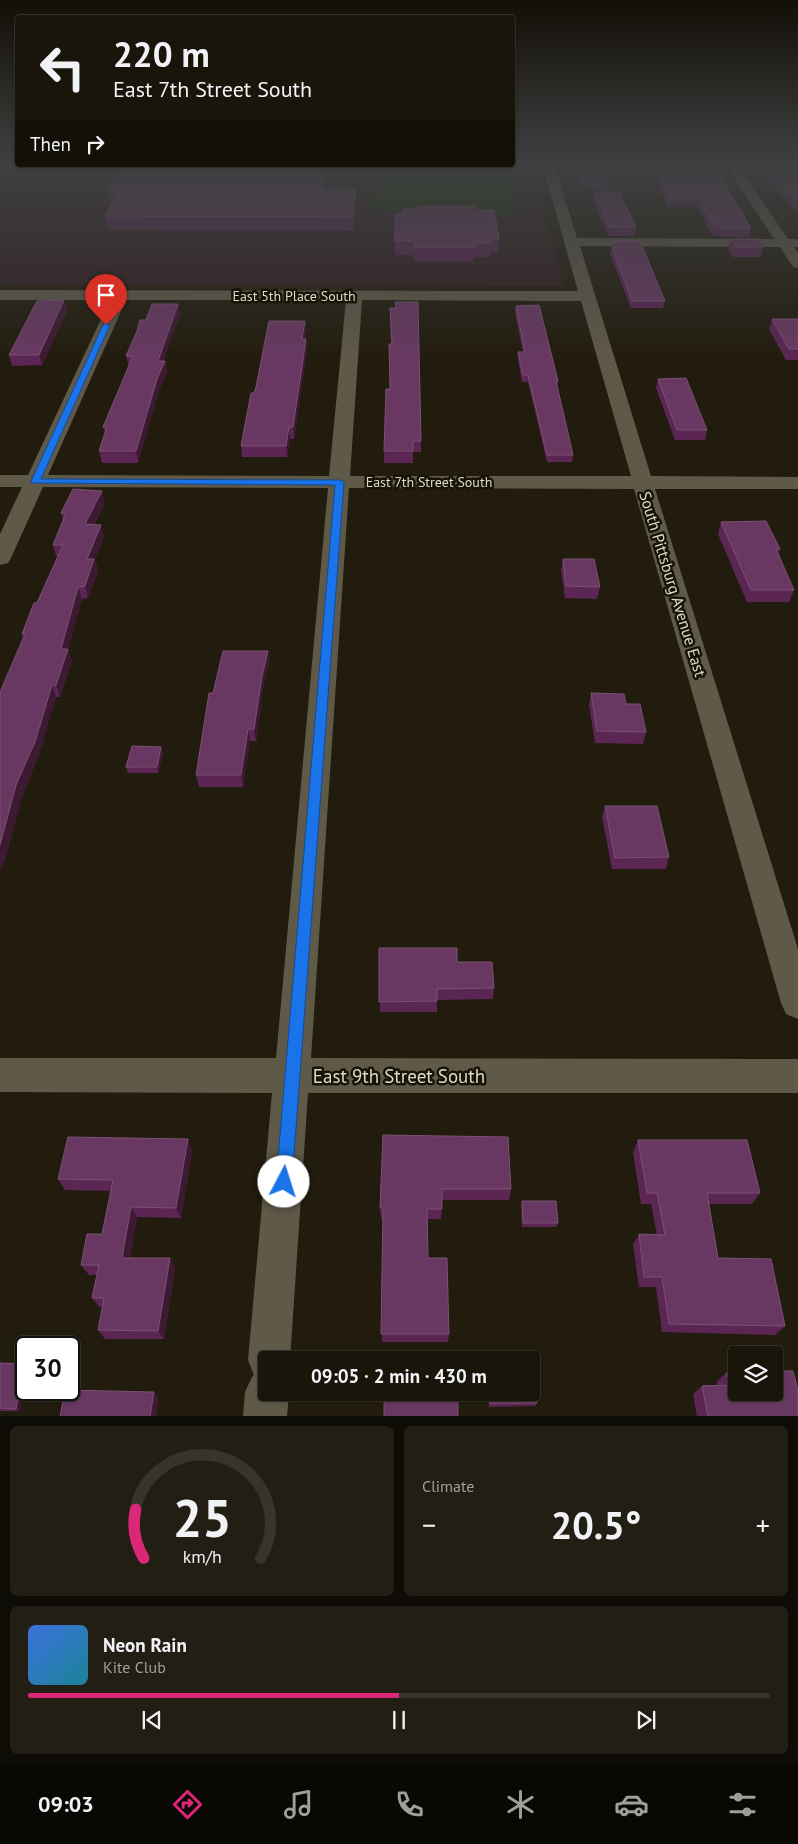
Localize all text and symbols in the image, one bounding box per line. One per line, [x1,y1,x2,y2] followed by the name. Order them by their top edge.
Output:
[113,31,210,77] text: 220 m
[30,35,95,100] icon: left
[113,75,312,103] text: East 7th Street South
[81,130,109,158] icon: right
[30,132,71,156] text: Then
[85,274,127,325] pin
[92,281,120,309] icon: arrive
[232,287,356,305] street label: East 5th Place South
[366,473,492,491] street label: East 7th Street South
[635,489,711,680] street label: South Pittsburg Avenue East
[313,1064,485,1088] street label: East 9th Street South
[257,1155,309,1207] position arrow
[15,1336,80,1401] speed limit sign: 30
[728,1346,783,1401] map controls
[728,1346,783,1401] button: layers
[311,1364,487,1388] text: 09:05 · 2 min · 430 m
[422,1476,474,1496] text: Climate
[173,1484,231,1551] text: 25
[551,1500,641,1549] text: 20.5°
[422,1506,436,1543] text: −
[756,1506,770,1543] text: +
[182,1545,222,1568] text: km/h
[103,1633,187,1657] text: Neon Rain
[103,1657,166,1677] text: Kite Club
[138,1706,166,1734] icon: previous
[385,1706,413,1734] icon: pause
[632,1706,660,1734] icon: next
[170,1787,205,1822] icon: directions
[281,1787,316,1822] icon: music
[392,1787,427,1822] icon: phone
[503,1787,538,1822] icon: climate
[614,1787,649,1822] icon: car
[725,1787,760,1822] icon: filters
[38,1790,94,1818] text: 09:03

